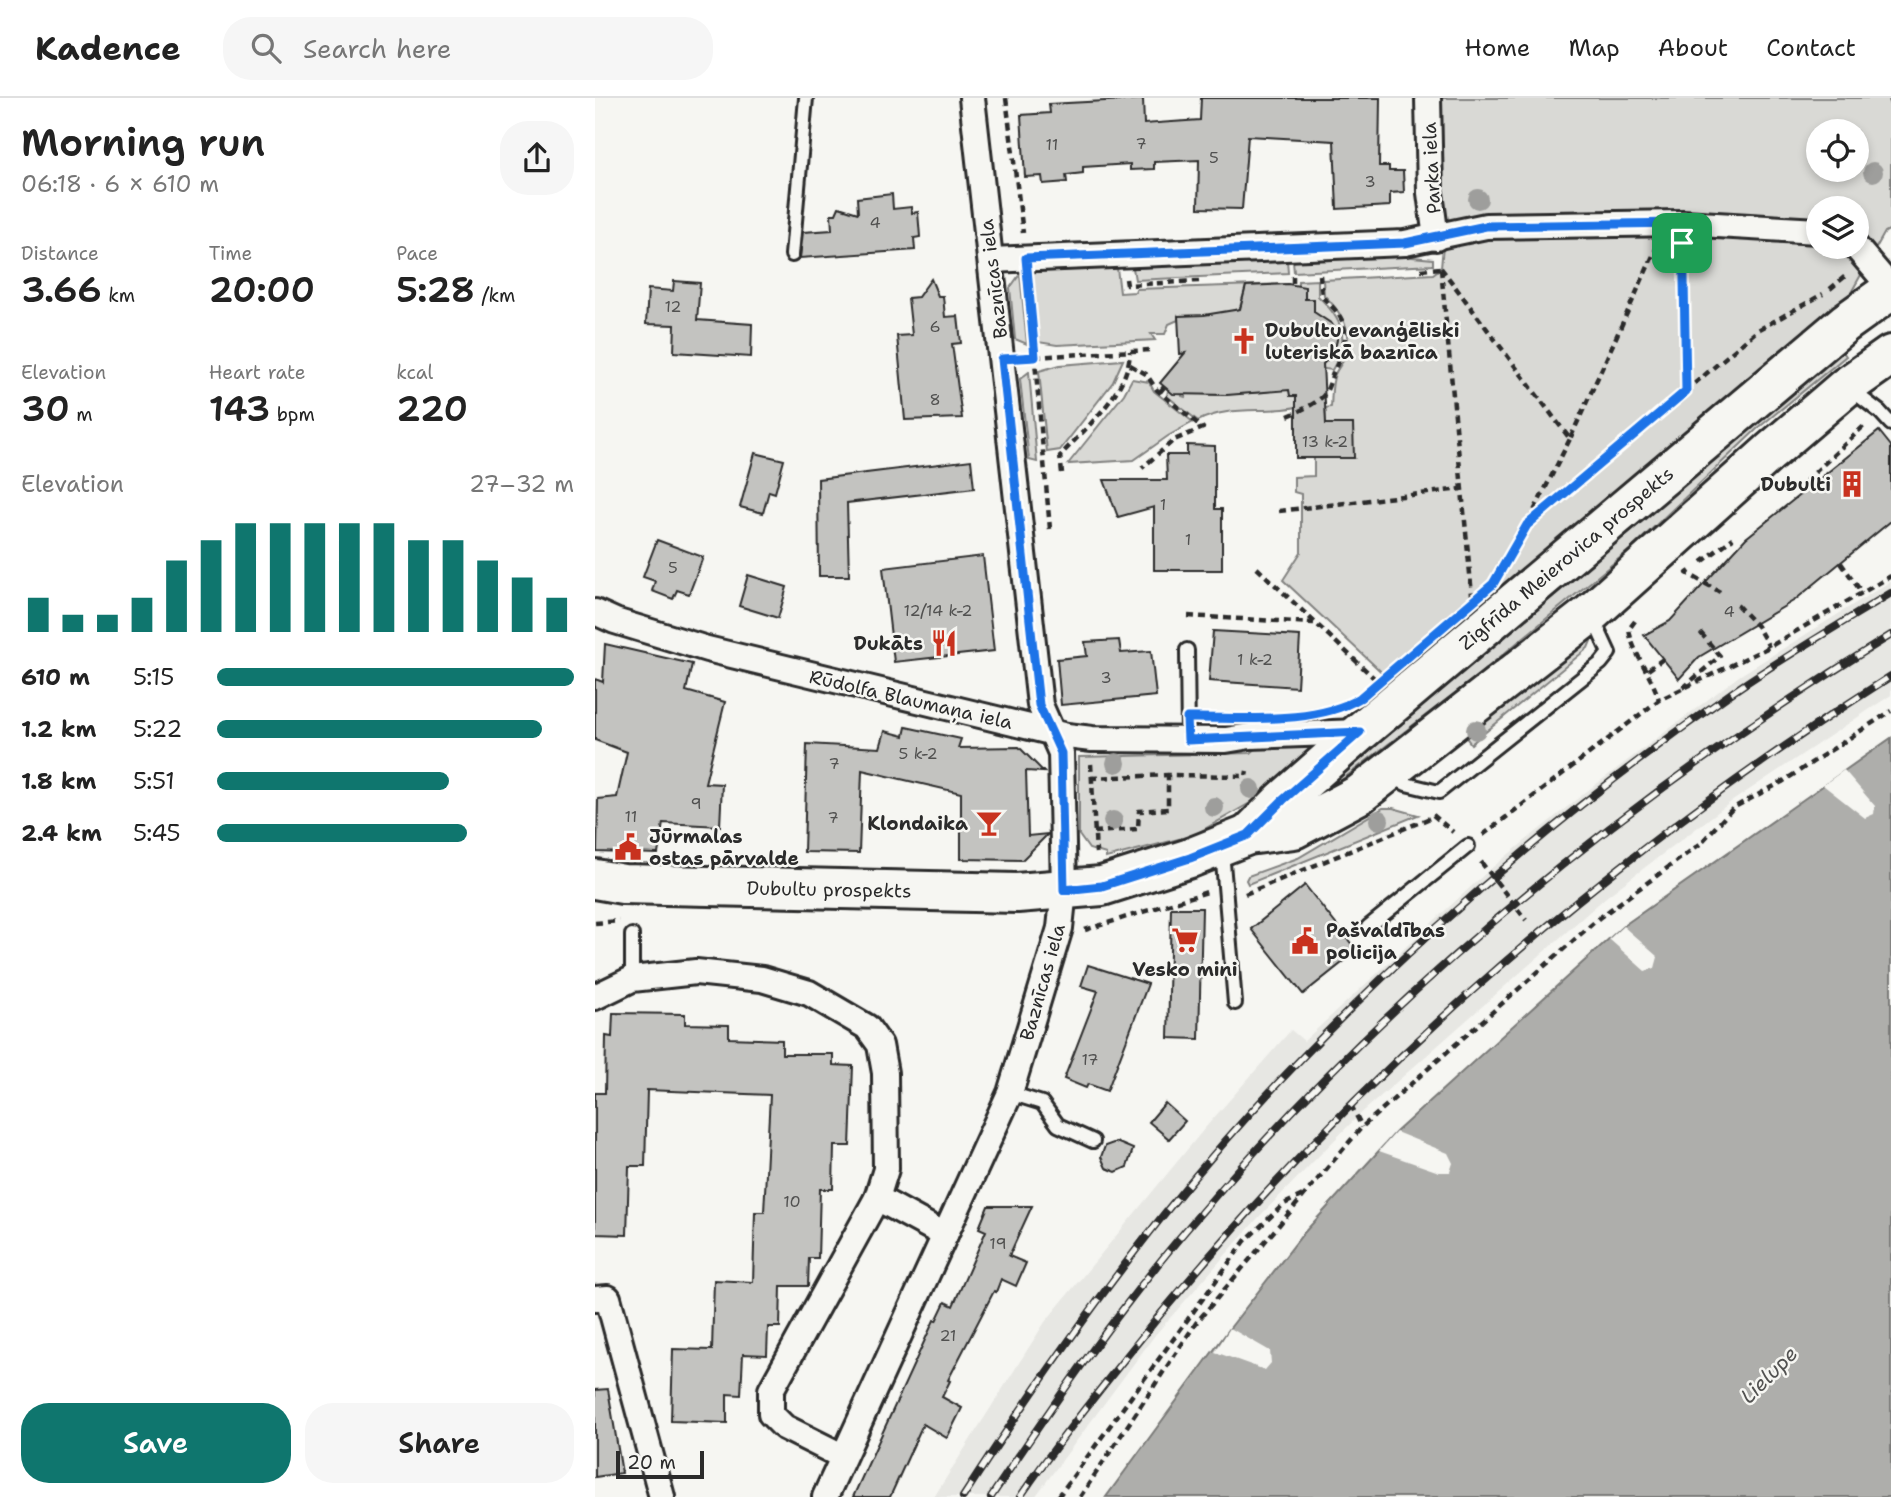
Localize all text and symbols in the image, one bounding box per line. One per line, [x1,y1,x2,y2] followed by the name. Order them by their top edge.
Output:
[223,17,713,80] search box
[35,26,181,71] text: Kadence
[247,29,285,67] icon: search
[303,31,451,66] text: Search here
[1464,32,1530,64] text: Home
[1568,32,1620,64] text: Map
[1658,32,1728,64] text: About
[1766,32,1856,64] text: Contact
[21,117,265,168] text: Morning run
[1806,119,1869,259] map controls
[1806,119,1869,182] button: locate
[500,121,574,195] button: share
[1417,121,1446,214] street label: Parka iela
[1135,133,1147,154] house number: 7
[1046,134,1058,155] house number: 11
[1209,147,1219,168] house number: 5
[21,169,219,199] text: 06:18 · 6 × 610 m
[1364,171,1376,192] house number: 3
[1806,196,1869,259] button: layers
[869,212,881,233] house number: 4
[1652,213,1712,273] pin
[974,218,1013,340] street label: Baznīcas iela
[1663,224,1701,262] icon: arrive
[21,241,99,266] text: Distance
[209,241,252,266] text: Time
[396,241,438,266] text: Pace
[21,266,102,313] text: 3.66
[209,266,315,313] text: 20:00
[396,266,475,313] text: 5:28
[102,283,135,308] text: km
[475,283,515,308] text: /km
[664,296,682,317] house number: 12
[929,316,941,337] house number: 6
[1265,318,1459,365] place label: Dubultu evanģēliski luteriskā baznīca
[1229,326,1259,356] church icon: Dubultu evanģēliski luteriskā baznīca
[21,360,106,385] text: Elevation
[209,360,305,385] text: Heart rate
[396,360,433,385] text: kcal
[21,385,70,432] text: 30
[209,385,270,432] text: 143
[396,385,468,432] text: 220
[929,389,941,410] house number: 8
[70,402,93,427] text: m
[270,402,315,427] text: bpm
[1302,431,1348,452] house number: 13 k-2
[1454,461,1679,656] street label: Zigfrīda Meierovica prospekts
[21,469,124,499] text: Elevation
[469,469,574,499] text: 27–32 m
[1837,469,1867,499] building icon: Dubulti
[1760,472,1831,497] place label: Dubulti
[1160,494,1166,515] house number: 1
[1185,529,1191,550] house number: 1
[668,557,678,578] house number: 5
[904,600,972,621] house number: 12/14 k-2
[1723,601,1735,622] house number: 4
[929,628,959,658] restaurant icon: Dukāts
[854,631,923,656] place label: Dukāts
[1237,649,1273,670] house number: 1 k-2
[21,662,90,692] text: 610 m
[133,662,174,692] text: 5:15
[807,664,1015,736] street label: Rūdolfa Blaumaņa iela
[1100,667,1112,688] house number: 3
[21,714,97,744] text: 1.2 km
[133,714,182,744] text: 5:22
[898,743,938,764] house number: 5 k-2
[828,753,840,774] house number: 7
[21,766,96,796] text: 1.8 km
[133,766,175,796] text: 5:51
[690,793,702,814] house number: 9
[625,806,637,827] house number: 11
[827,807,839,828] house number: 7
[974,808,1004,838] bar icon: Klondaika
[867,811,968,836] place label: Klondaika
[21,818,102,848] text: 2.4 km
[133,818,181,848] text: 5:45
[649,824,799,871] place label: Jūrmalas ostas pārvalde
[613,832,643,862] public building icon: Jūrmalas ostas pārvalde
[746,876,912,903] street label: Dubultu prospekts
[1326,918,1445,965] place label: Pašvaldības policija
[1014,921,1071,1043] street label: Baznīcas iela
[1170,925,1200,955] supermarket icon: Vesko mini
[1290,926,1320,956] public building icon: Pašvaldības policija
[1132,957,1238,982] place label: Vesko mini
[1081,1049,1099,1070] house number: 17
[783,1191,801,1212] house number: 10
[989,1233,1007,1254] house number: 19
[939,1325,957,1346] house number: 21
[1734,1340,1804,1410] water label: Lielupe
[21,1403,291,1483] button: Save
[305,1403,574,1483] button: Share
[616,1448,703,1480] scale bar
[627,1450,676,1475] text: 20 m

